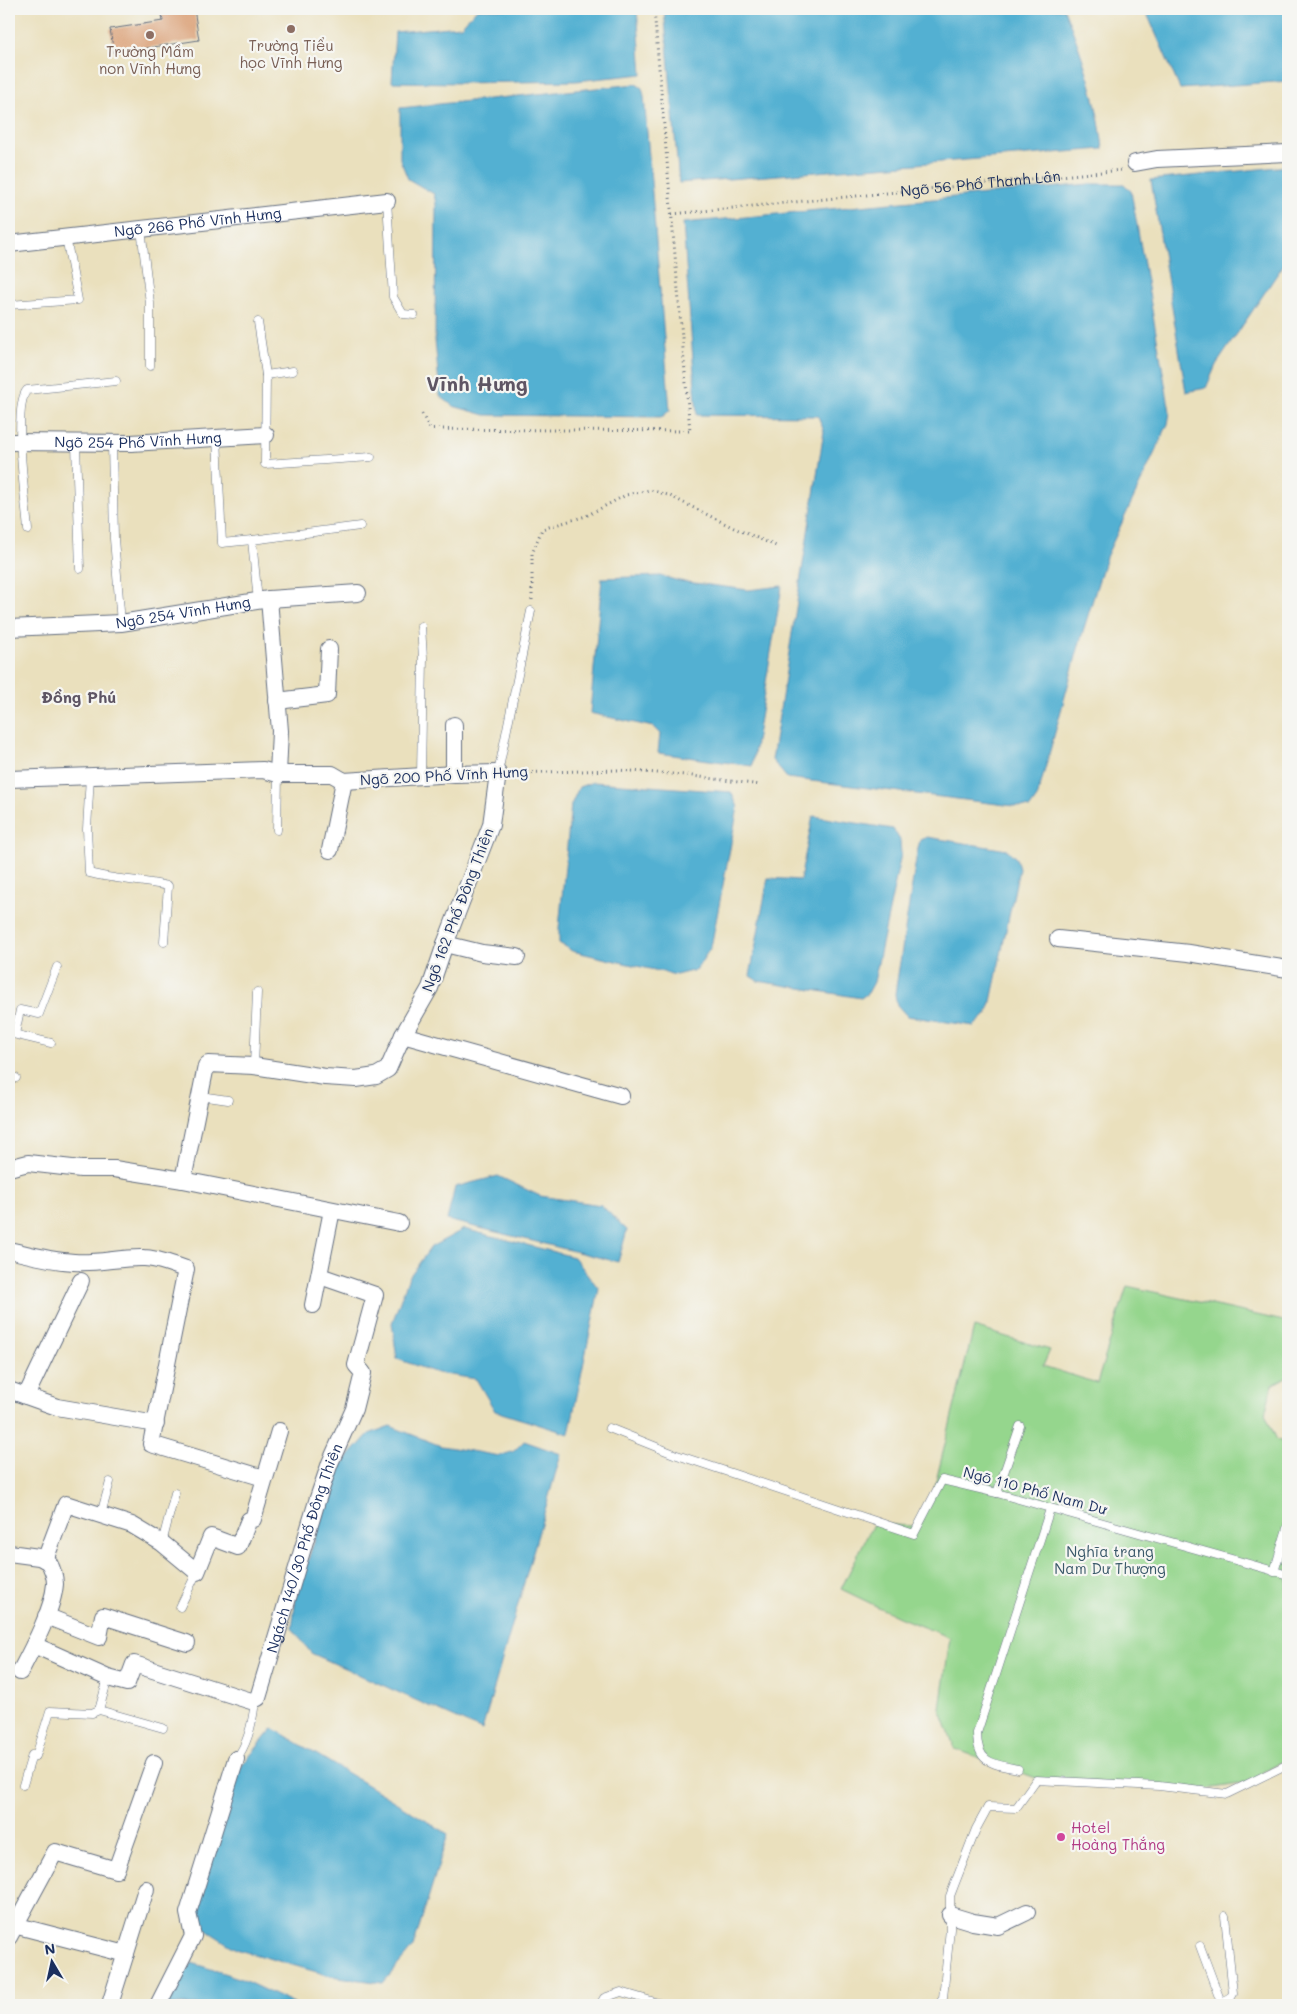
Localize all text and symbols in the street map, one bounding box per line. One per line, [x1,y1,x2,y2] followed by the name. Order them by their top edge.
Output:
[285,23,297,35] marker: Trường Tiểu học Vĩnh Hưng
[144,29,156,41] marker: Trường Mầm non Vĩnh Hưng
[240,35,343,72] place label: Trường Tiểu học Vĩnh Hưng
[99,41,201,78] place label: Trường Mầm non Vĩnh Hưng
[899,165,1061,201] street label: Ngõ 56 Phố Thanh Lân
[113,202,283,241] street label: Ngõ 266 Phố Vĩnh Hưng
[426,370,528,396] district label: Vĩnh Hưng
[54,427,222,452] street label: Ngõ 254 Phố Vĩnh Hưng
[114,591,252,633] street label: Ngõ 254 Vĩnh Hưng
[41,686,117,707] district label: Đồng Phú
[359,761,529,789] street label: Ngõ 200 Phố Vĩnh Hưng
[417,825,498,995] street label: Ngõ 162 Phố Đông Thiên
[261,1440,346,1655] street label: Ngách 140/30 Phố Đông Thiên
[961,1461,1110,1519] street label: Ngõ 110 Phố Nam Dư
[1054,1541,1166,1578] park label: Nghĩa trang Nam Dư Thượng
[1071,1817,1165,1854] place label: Hotel Hoàng Thắng
[1055,1831,1067,1843] marker: Hotel Hoàng Thắng
[28,1936,78,1986] north arrow
[43,1938,57,1959] text: N

